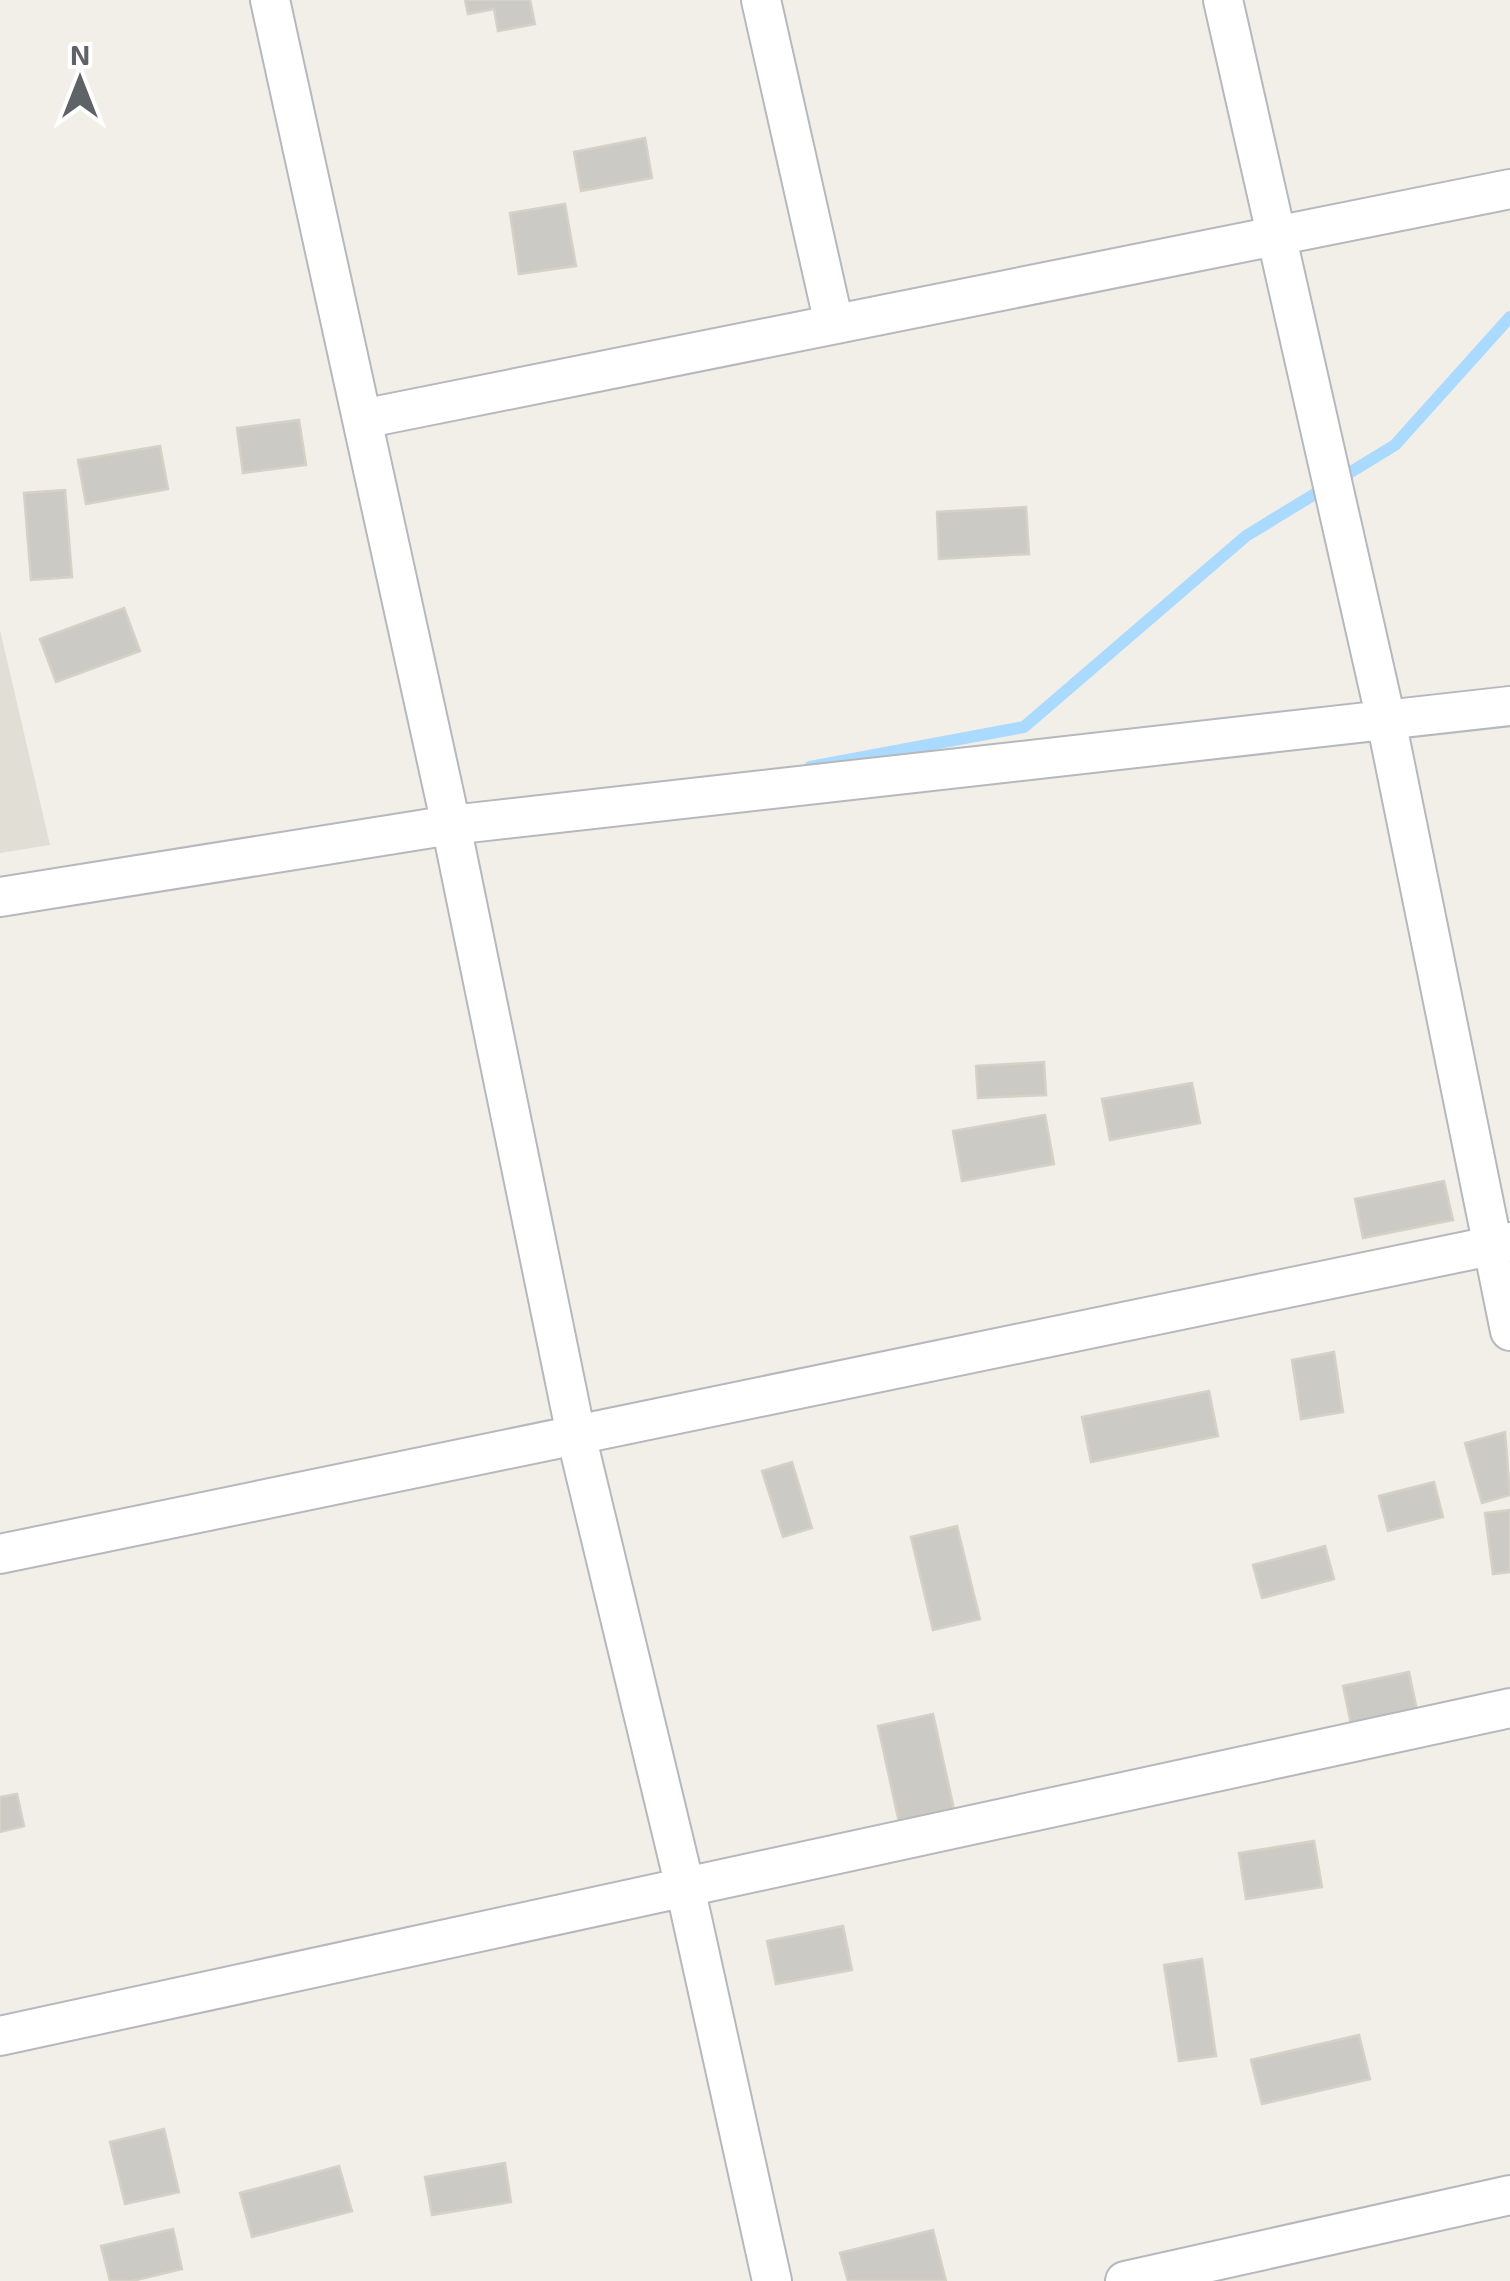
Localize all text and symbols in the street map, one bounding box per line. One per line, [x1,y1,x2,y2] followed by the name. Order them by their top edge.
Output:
[30,30,130,130] north arrow
[70,37,90,71] text: N

